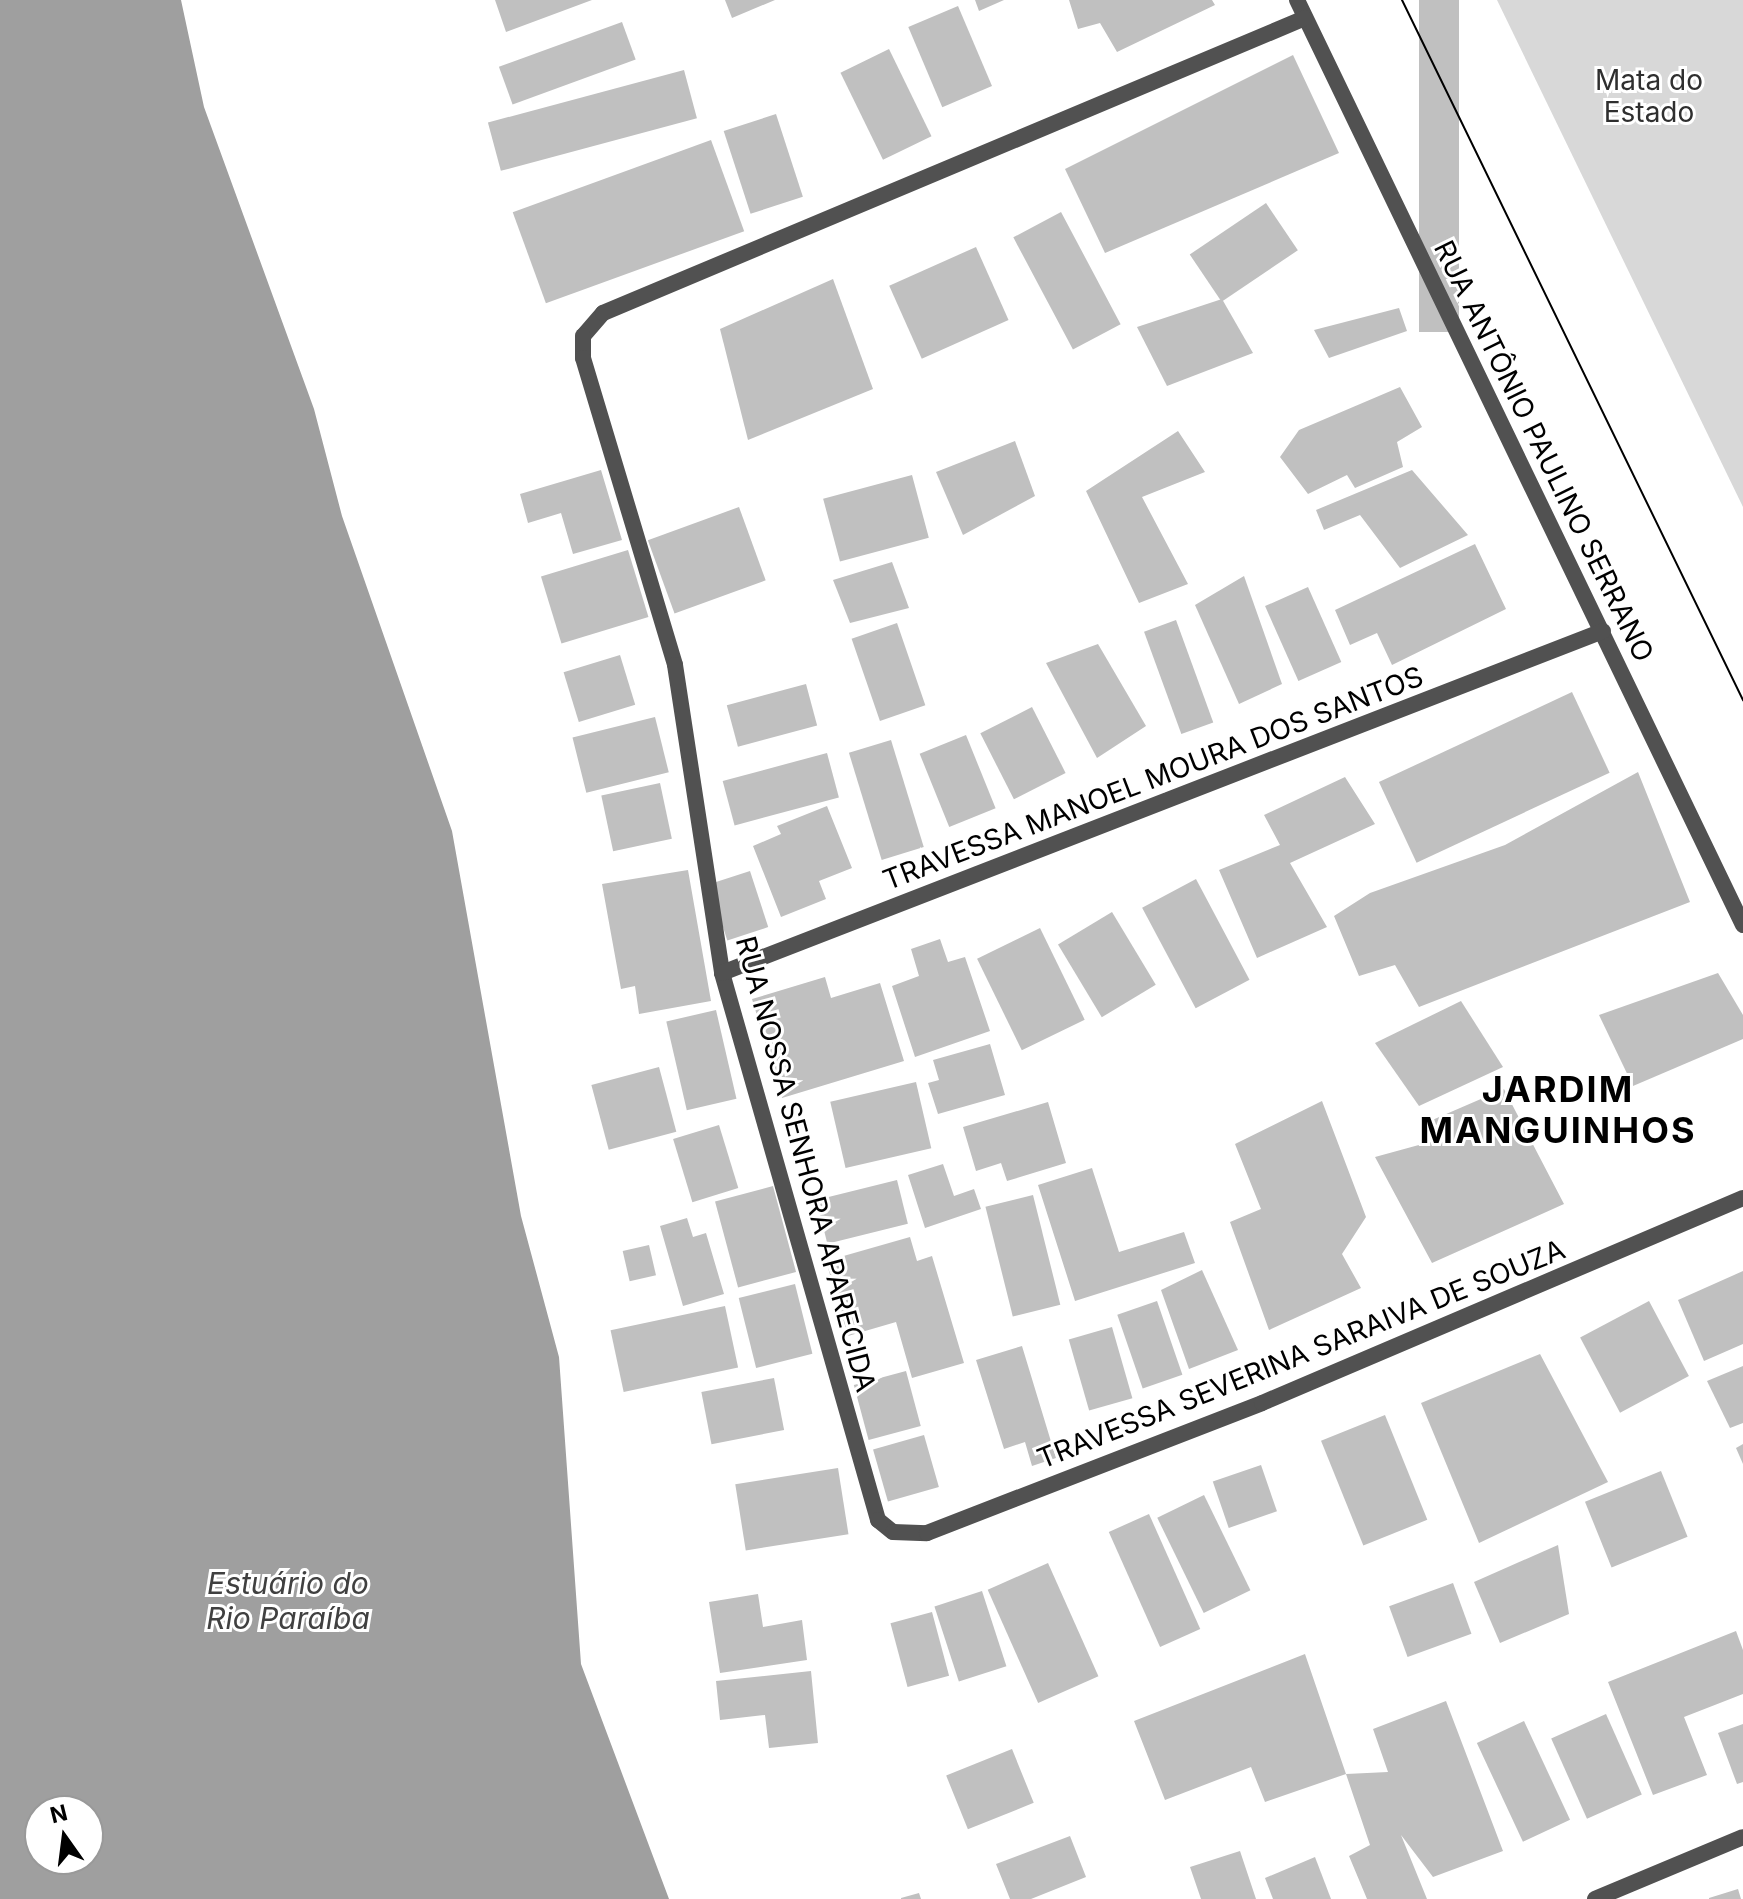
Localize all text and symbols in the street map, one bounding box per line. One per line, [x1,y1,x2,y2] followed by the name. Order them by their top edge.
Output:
[1595,63,1703,129] park label: Mata do Estado
[1427,235,1661,667] street label: RUA ANTÔNIO PAULINO SERRANO
[878,659,1428,897] street label: TRAVESSA MANOEL MOURA DOS SANTOS
[729,933,883,1395] street label: RUA NOSSA SENHORA APARECIDA
[1420,1067,1696,1152] district label: JARDIM MANGUINHOS
[1032,1232,1570,1476] street label: TRAVESSA SEVERINA SARAIVA DE SOUZA
[206,1565,370,1636] water label: Estuário do Rio Paraíba
[24,1795,104,1875] north arrow
[47,1799,70,1828] text: N

